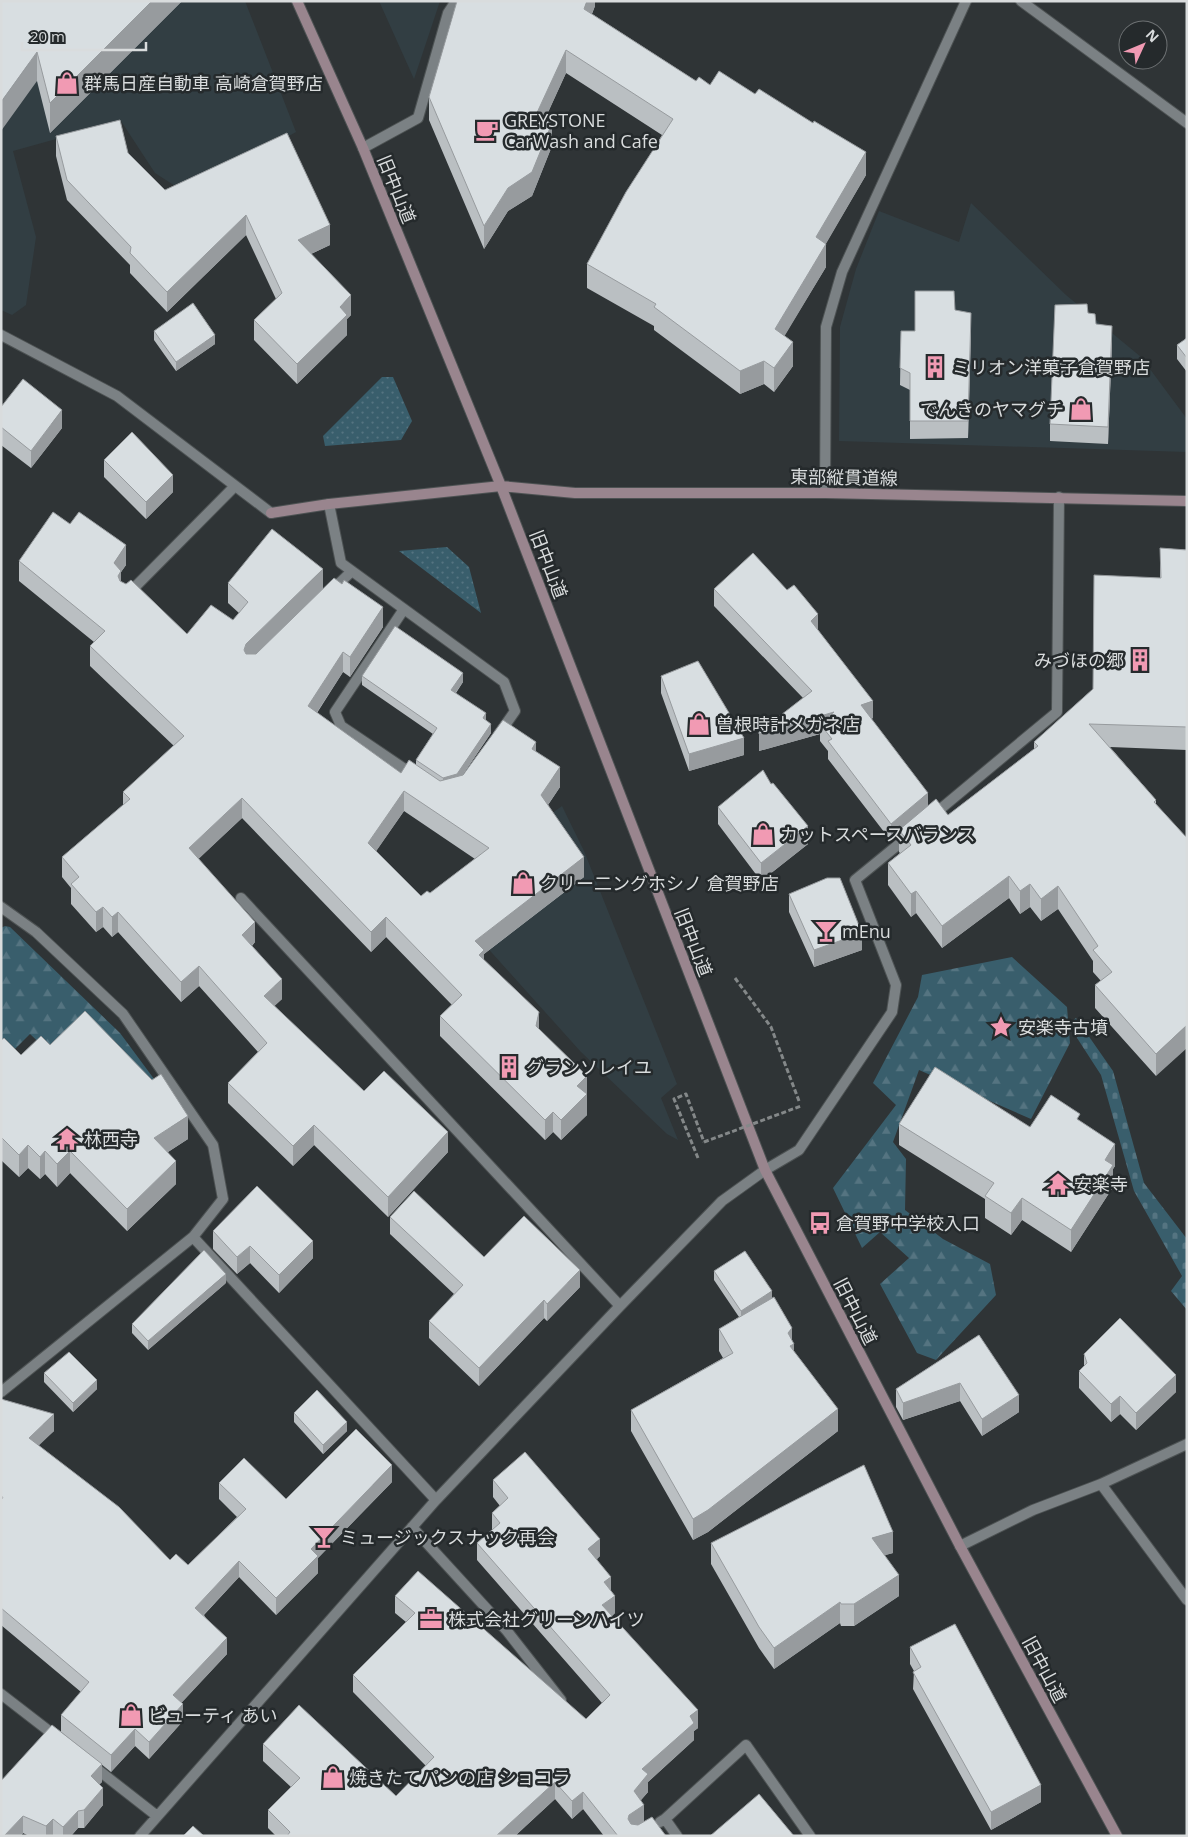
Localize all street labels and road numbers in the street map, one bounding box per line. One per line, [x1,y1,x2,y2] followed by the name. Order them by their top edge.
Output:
[372,151,422,227] street label: 旧中山道
[790,464,898,490] street label: 東部縦貫道線
[525,526,573,602] street label: 旧中山道
[670,904,718,980] street label: 旧中山道
[829,1273,883,1349] street label: 旧中山道
[1018,1632,1072,1706] street label: 旧中山道

